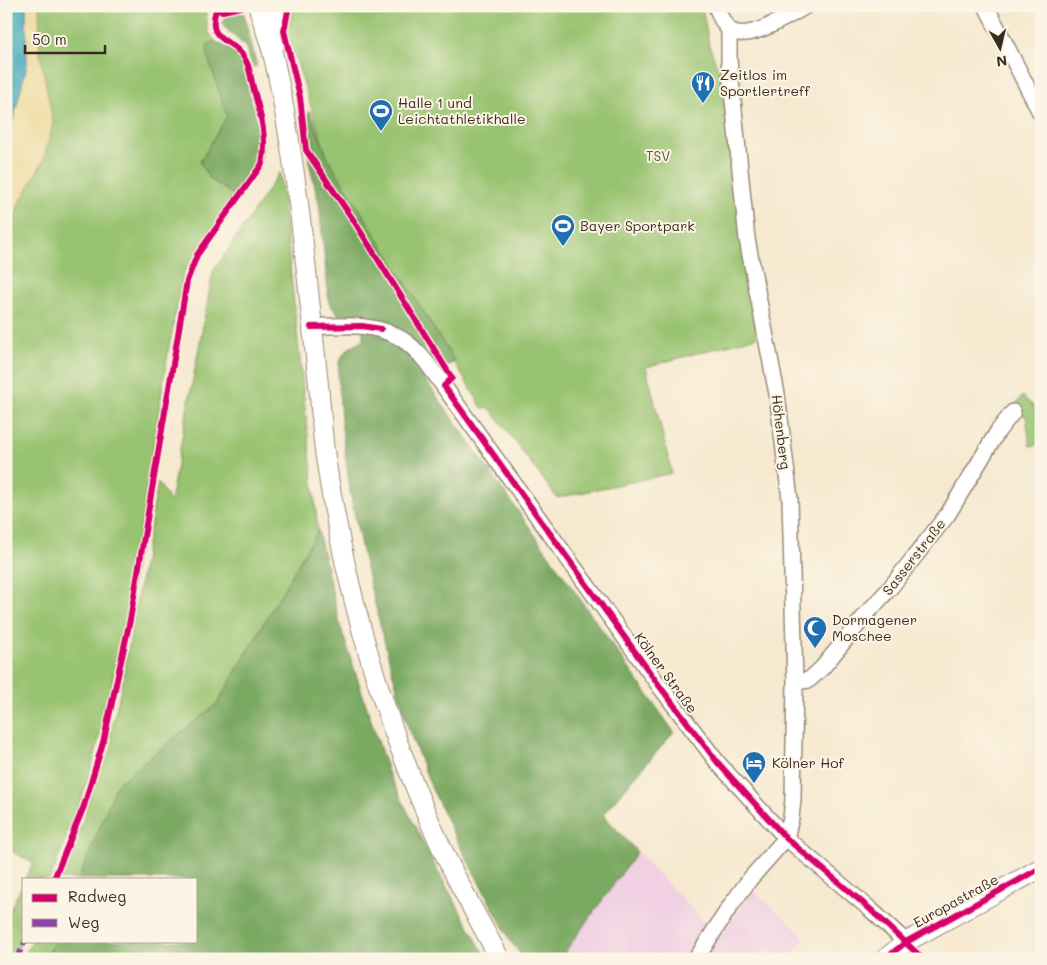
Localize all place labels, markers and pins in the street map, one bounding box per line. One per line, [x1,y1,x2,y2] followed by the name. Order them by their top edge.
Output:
[720,65,811,100] place label: Zeitlos im Sportlertreff
[690,70,716,104] restaurant icon: Zeitlos im Sportlertreff
[398,93,526,128] place label: Halle 1 und Leichtathletikhalle
[368,98,394,132] sports icon: Halle 1 und Leichtathletikhalle
[550,213,576,247] sports icon: Bayer Sportpark
[580,216,695,235] place label: Bayer Sportpark
[832,610,917,645] place label: Dormagener Moschee
[802,615,828,649] mosque icon: Dormagener Moschee
[741,750,767,784] hotel icon: Kölner Hof
[772,753,845,772] place label: Kölner Hof

